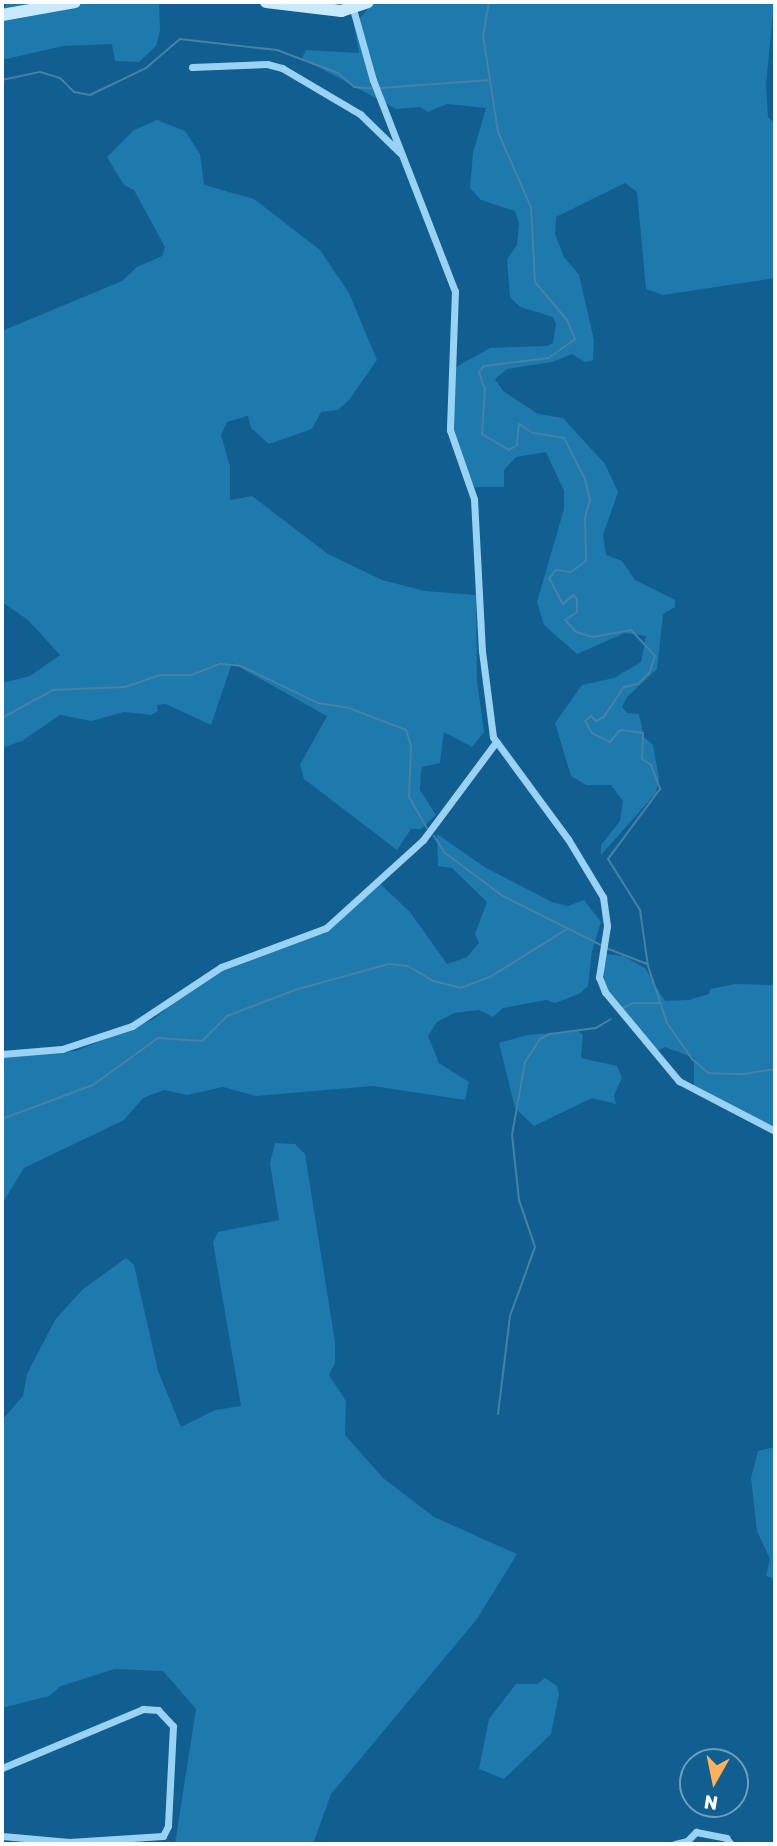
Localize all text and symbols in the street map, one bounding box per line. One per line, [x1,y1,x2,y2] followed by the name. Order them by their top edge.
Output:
[679,1748,749,1818] north arrow
[702,1790,720,1815] text: N

